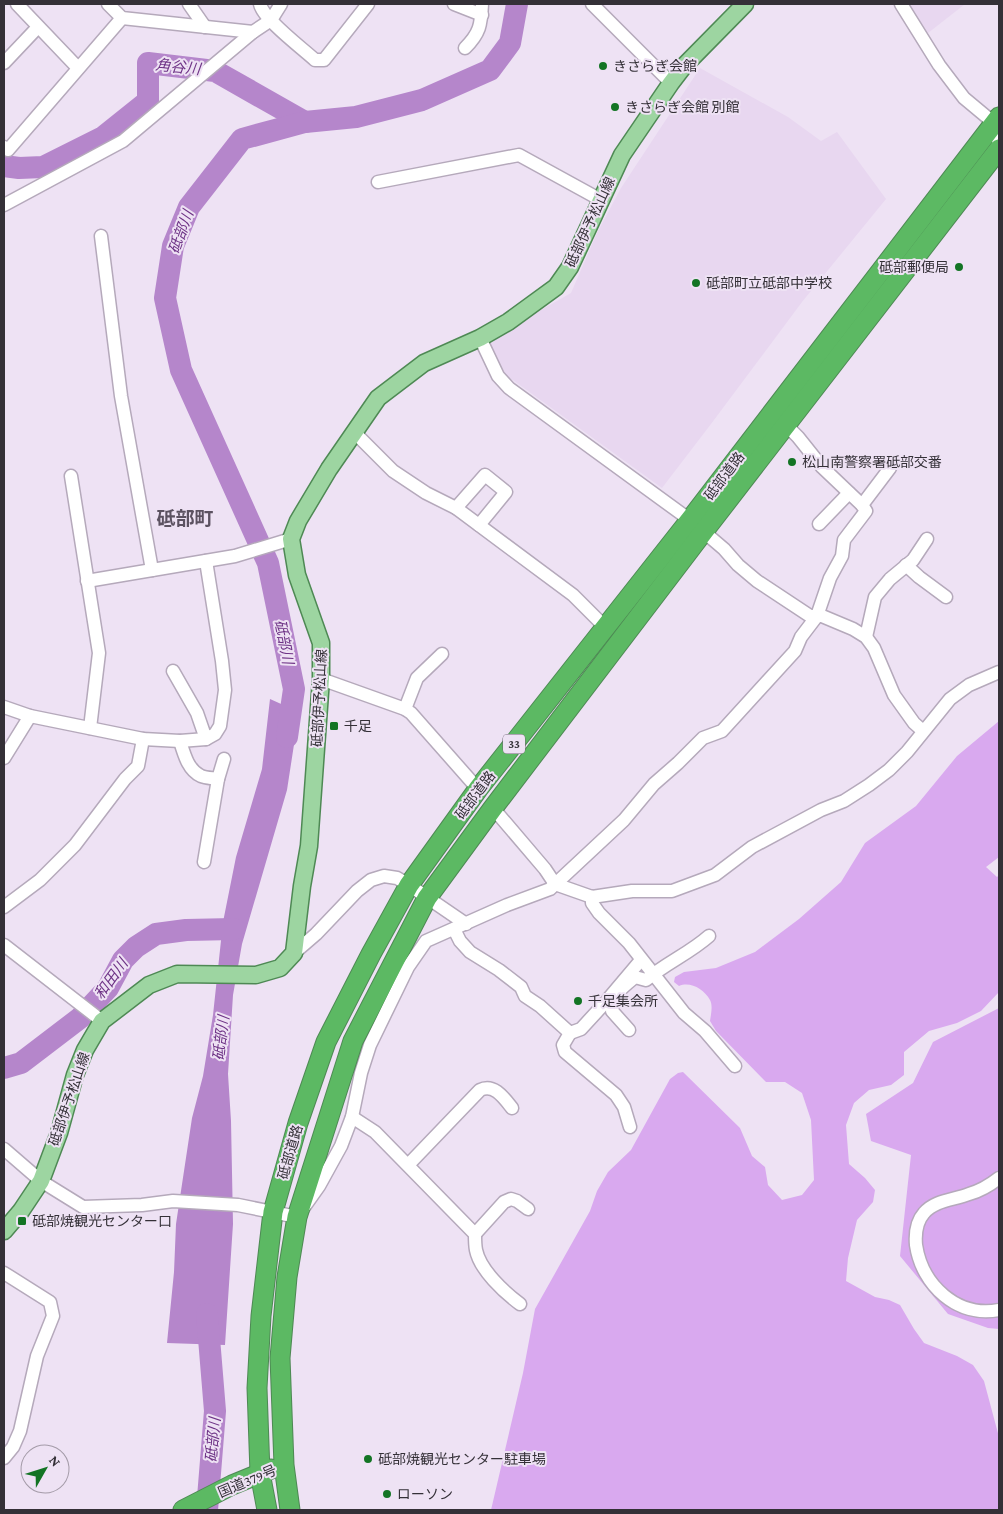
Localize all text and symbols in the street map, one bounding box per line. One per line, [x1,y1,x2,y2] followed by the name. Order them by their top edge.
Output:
[155,57,203,78] water label: 角谷川
[613,58,697,74] place label: きさらぎ会館
[597,60,609,72] marker: きさらぎ会館
[625,99,740,115] place label: きさらぎ会館 別館
[609,101,621,113] marker: きさらぎ会館 別館
[562,174,618,270] street label: 砥部伊予松山線
[166,206,197,256] water label: 砥部川
[879,259,949,275] place label: 砥部郵便局
[953,261,965,273] marker: 砥部郵便局
[706,275,832,291] place label: 砥部町立砥部中学校
[690,277,702,289] marker: 砥部町立砥部中学校
[701,449,747,503] street label: 砥部道路
[802,454,942,470] place label: 松山南警察署砥部交番
[786,456,798,468] marker: 松山南警察署砥部交番
[156,508,214,529] district label: 砥部町
[272,618,297,668] water label: 砥部川
[308,649,330,747] street label: 砥部伊予松山線
[344,718,372,734] place label: 千足
[328,720,340,732] marker: 千足
[503,734,525,754] road number: 33
[452,768,498,822] street label: 砥部道路
[91,954,132,1002] water label: 和田川
[588,993,658,1009] place label: 千足集会所
[572,995,584,1007] marker: 千足集会所
[210,1013,232,1061] water label: 砥部川
[45,1050,93,1148] street label: 砥部伊予松山線
[275,1123,305,1181] street label: 砥部道路
[32,1213,172,1229] place label: 砥部焼観光センター口
[16,1215,28,1227] marker: 砥部焼観光センター口
[203,1415,223,1463] water label: 砥部川
[20,1444,70,1494] north arrow
[378,1451,546,1467] place label: 砥部焼観光センター駐車場
[46,1452,65,1470] text: N
[362,1453,374,1465] marker: 砥部焼観光センター駐車場
[215,1462,279,1500] street label: 国道379号
[397,1486,453,1502] place label: ローソン
[381,1488,393,1500] marker: ローソン

